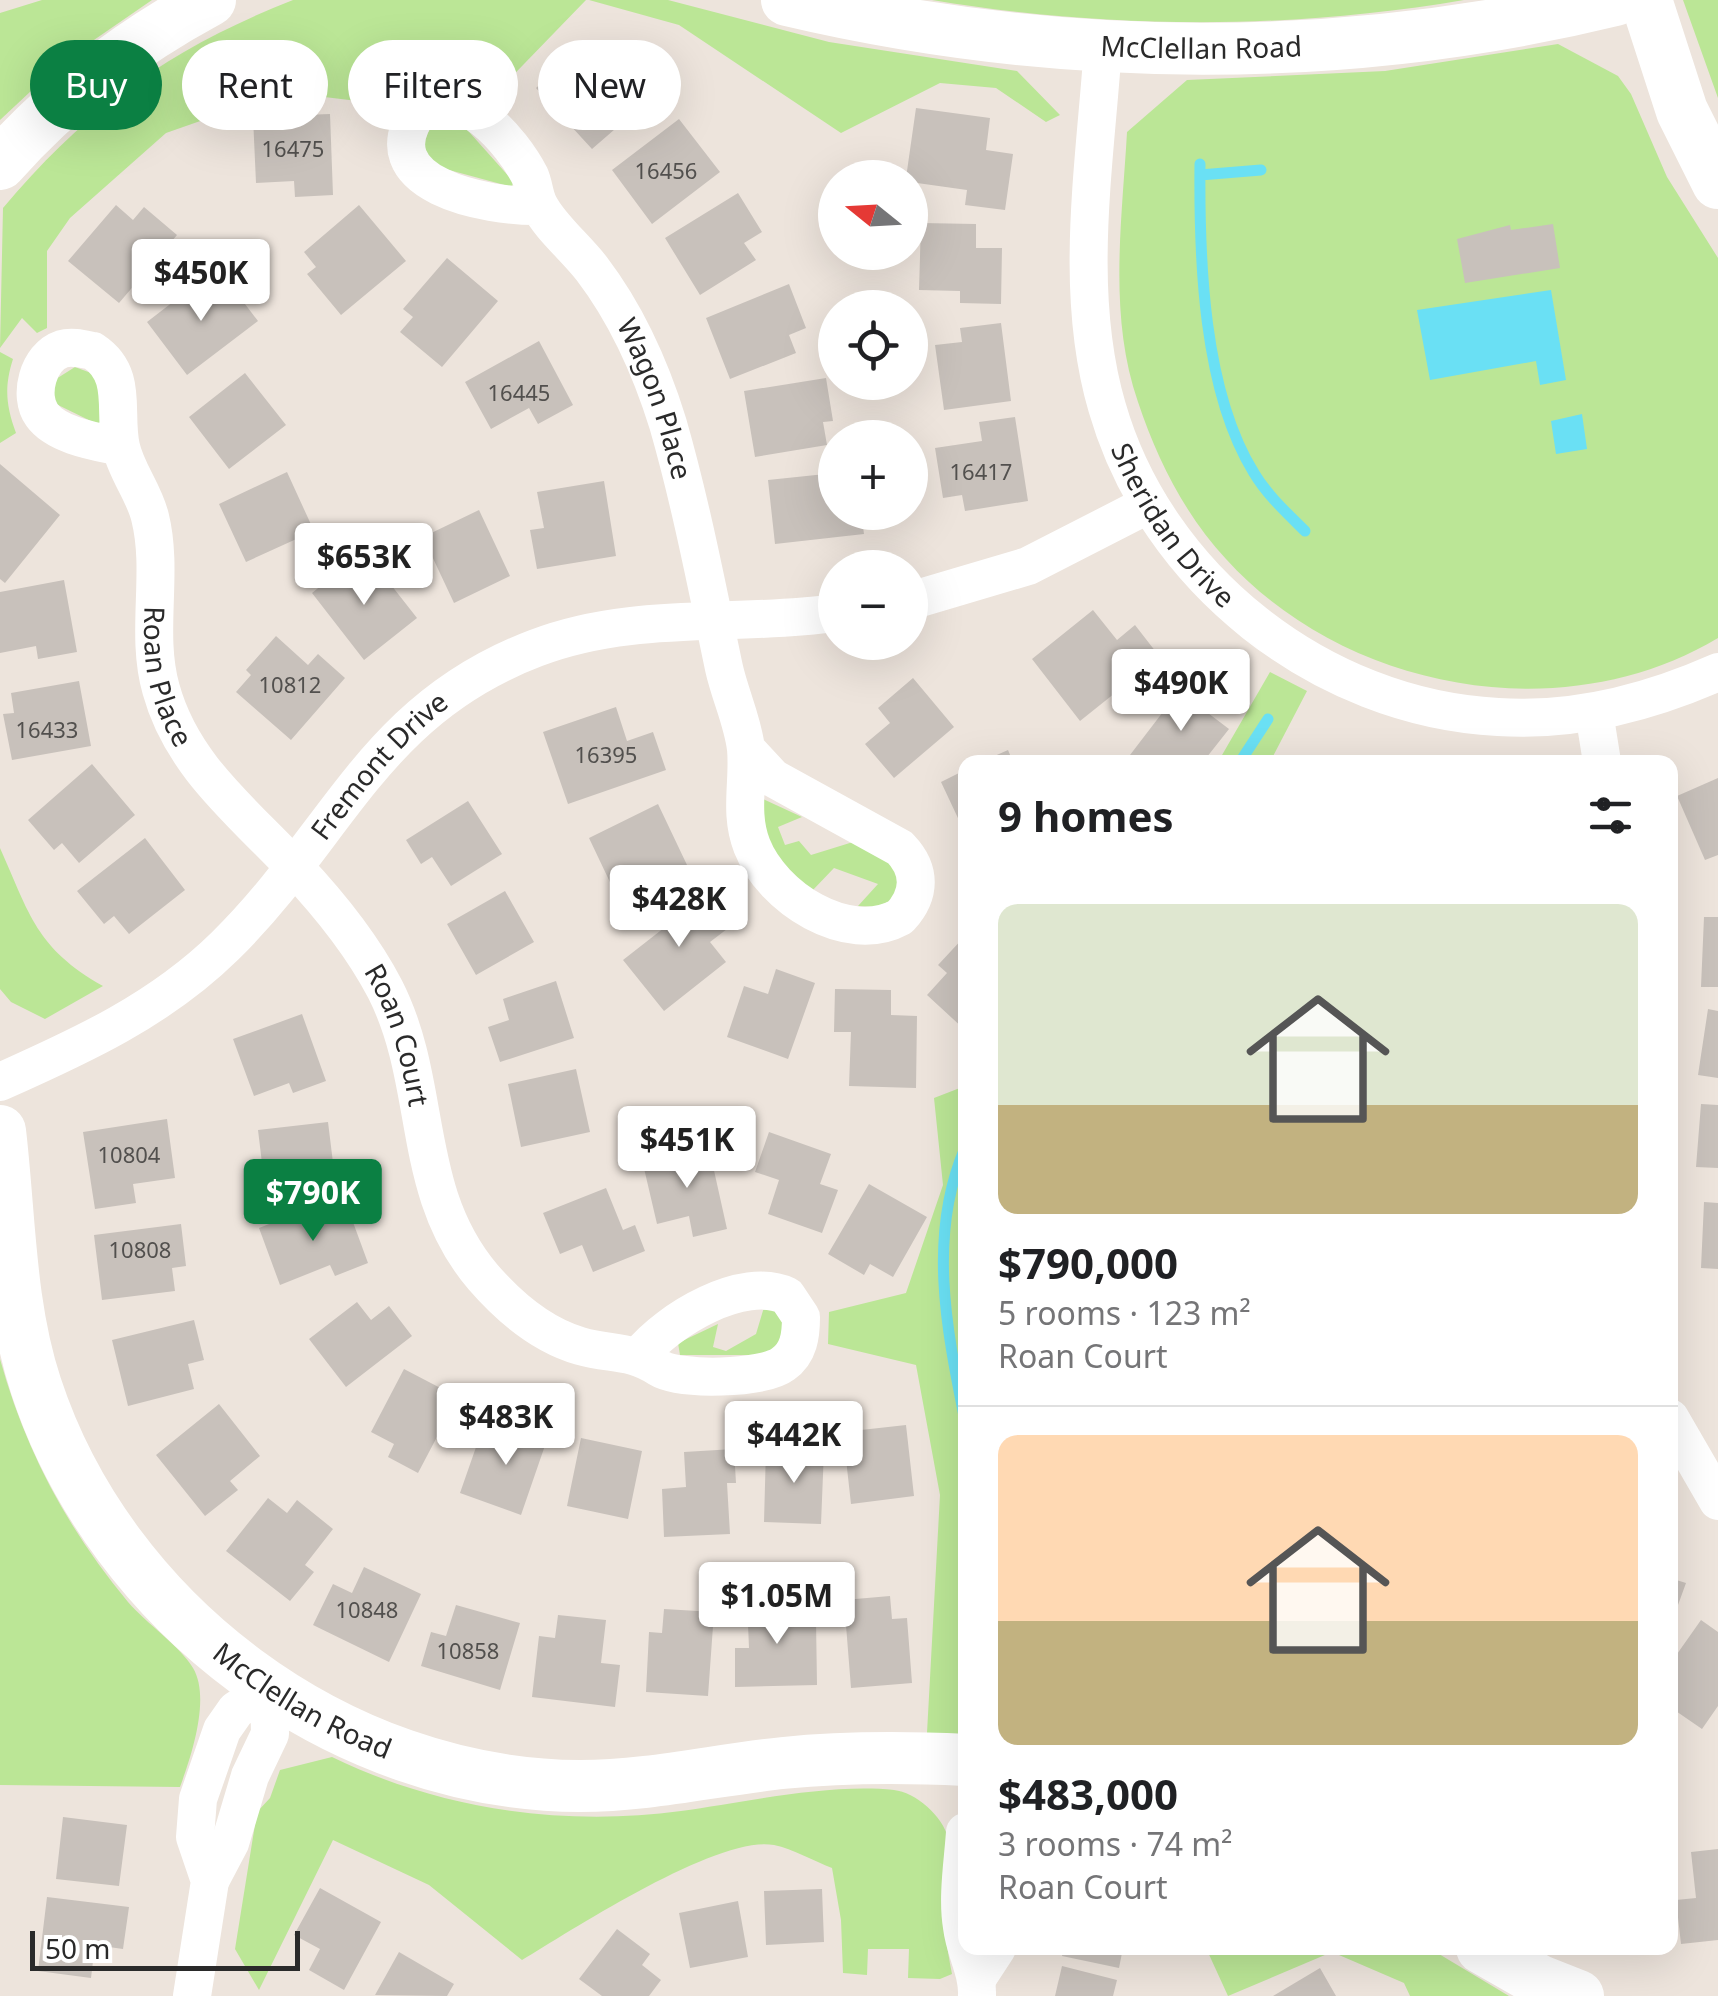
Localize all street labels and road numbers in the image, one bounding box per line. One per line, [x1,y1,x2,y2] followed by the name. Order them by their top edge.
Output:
[1100,26,1303,67] street label: McClellan Road
[609,311,702,483] street label: Wagon Place
[1103,437,1244,616] street label: Sheridan Drive
[136,606,202,753] street label: Roan Place
[301,682,455,847] street label: Fremont Drive
[357,956,439,1109] street label: Roan Court
[206,1633,398,1767] street label: McClellan Road

